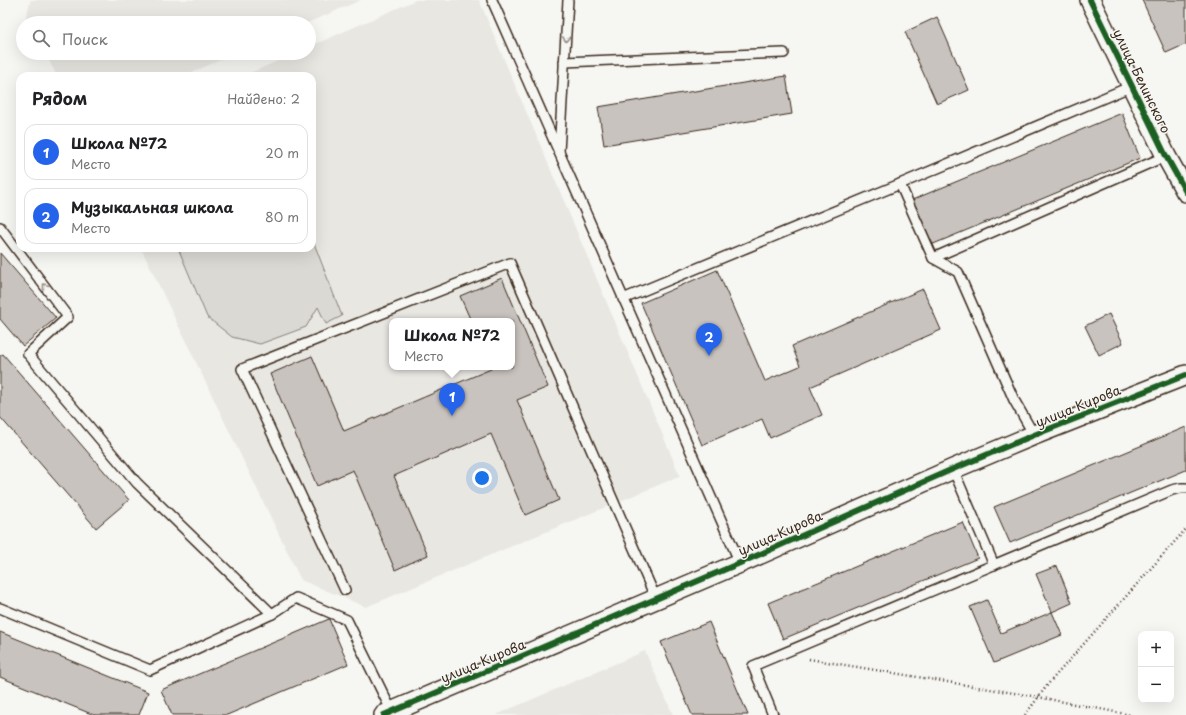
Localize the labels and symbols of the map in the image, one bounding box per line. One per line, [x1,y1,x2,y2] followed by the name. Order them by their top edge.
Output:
[1109,26,1176,136] street label: улица Белинского
[561,36,570,42] one-way arrow
[42,283,50,290] one-way arrow
[696,323,722,356] pin: 2
[1032,379,1124,431] street label: улица Кирова
[439,383,465,416] pin: 1
[472,468,492,488] your location
[735,505,826,560] street label: улица Кирова
[437,634,529,687] street label: улица Кирова

